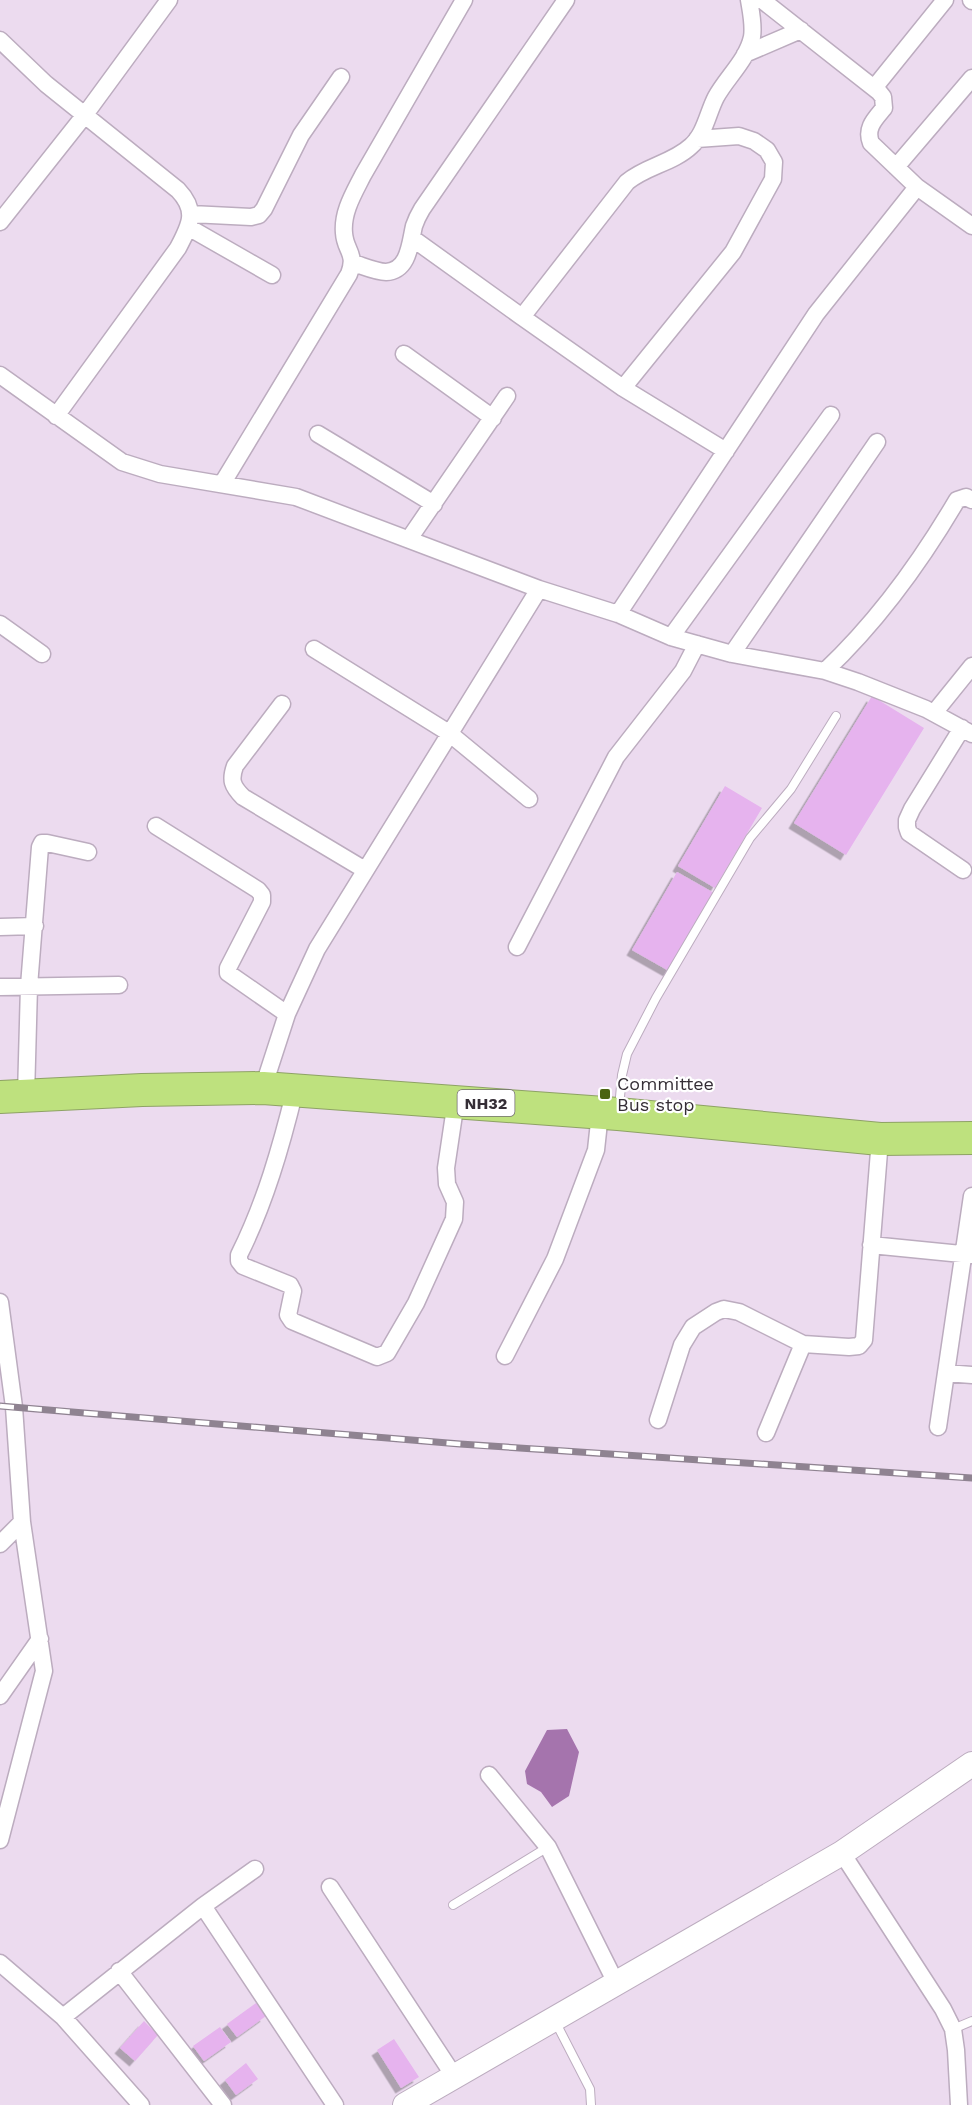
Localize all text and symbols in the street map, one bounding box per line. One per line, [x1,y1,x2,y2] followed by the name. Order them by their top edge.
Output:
[617,1073,714,1115] place label: Committee Bus stop
[598,1087,612,1101] marker: Committee Bus stop
[458,1090,514,1116] road number: NH32

